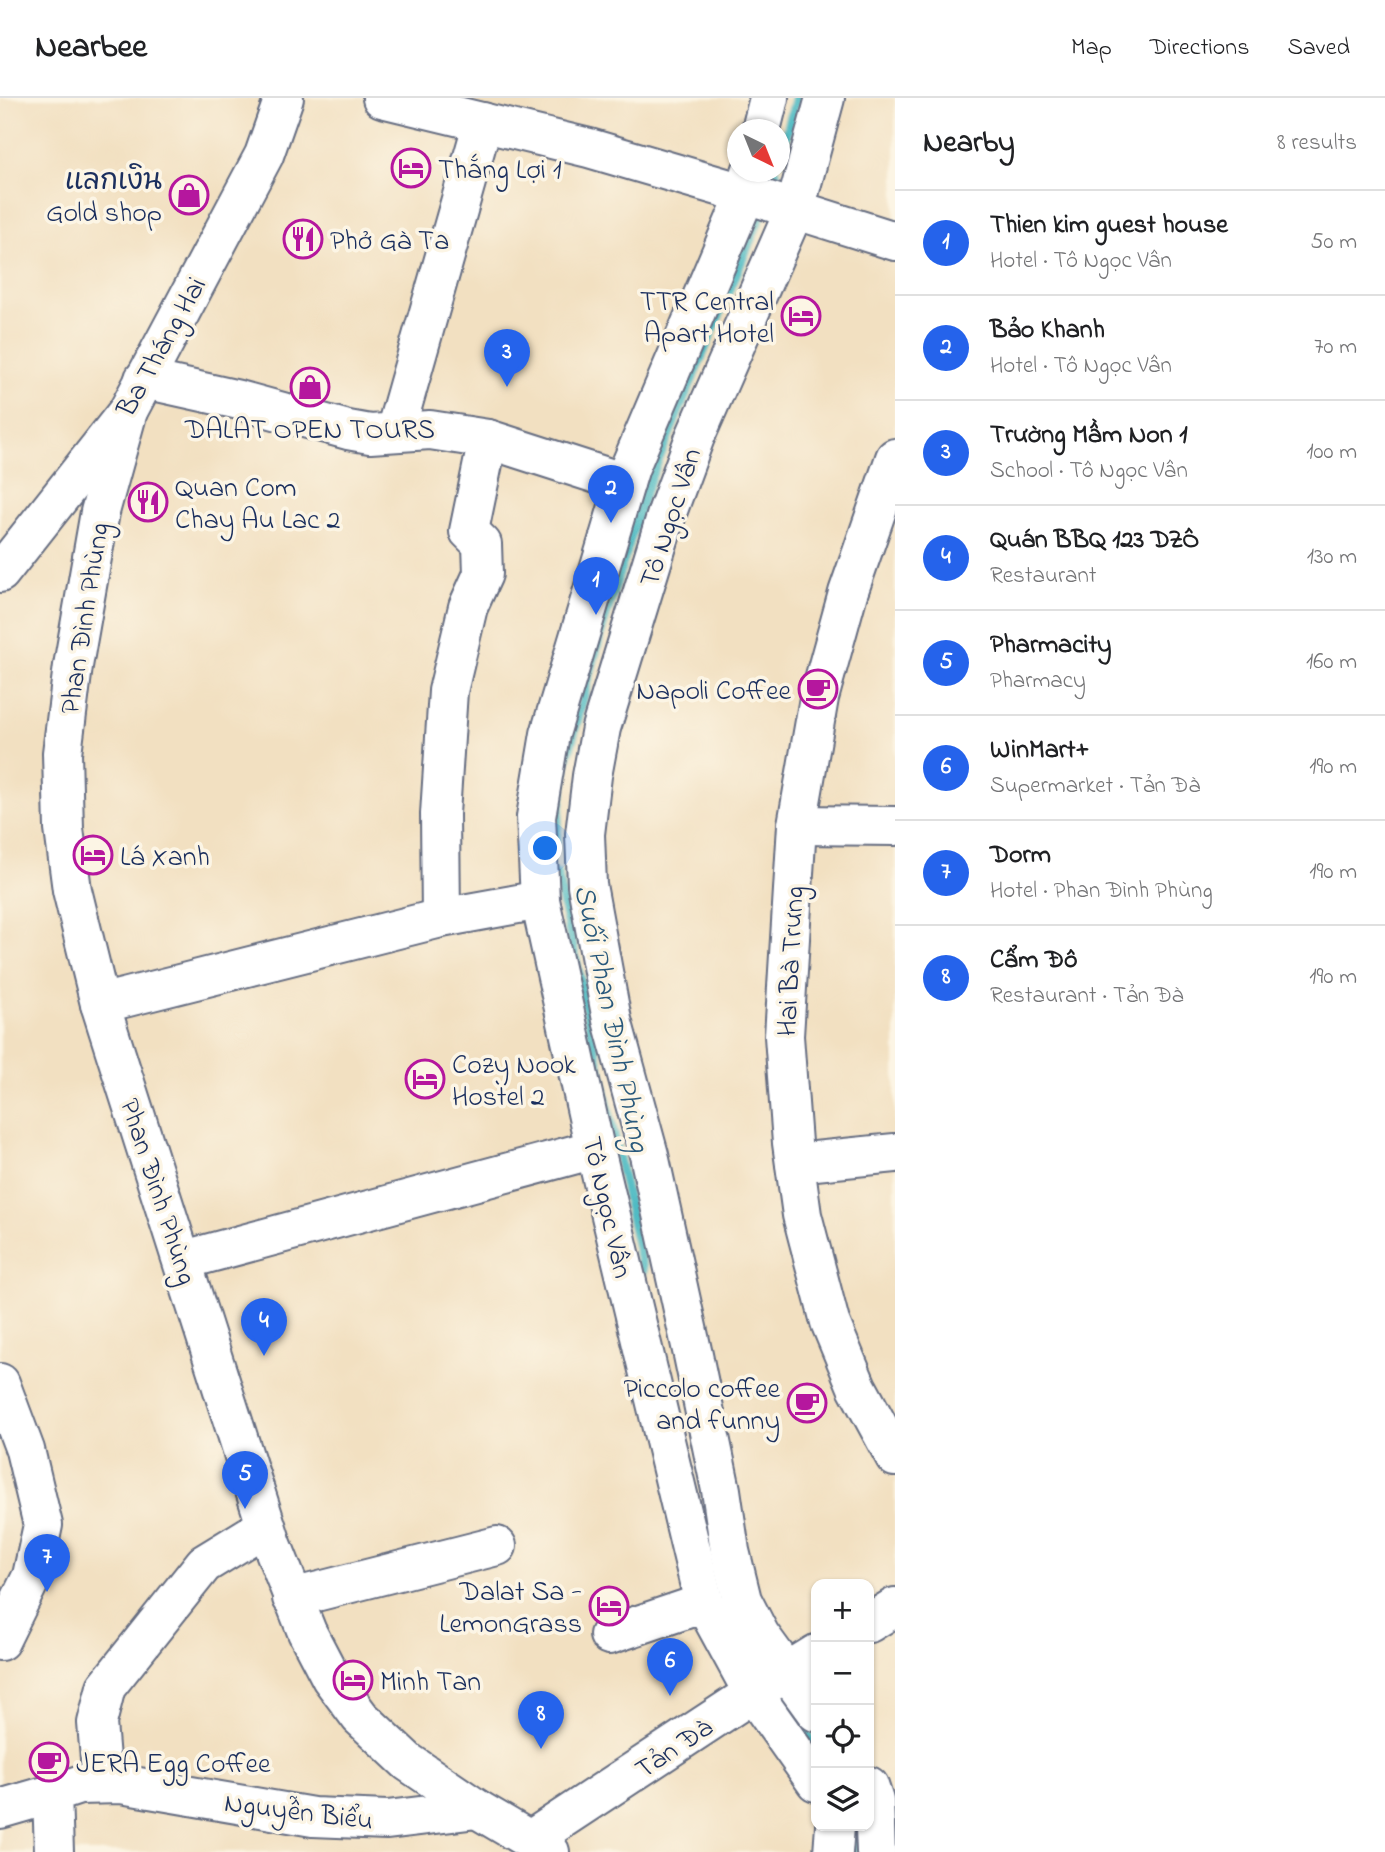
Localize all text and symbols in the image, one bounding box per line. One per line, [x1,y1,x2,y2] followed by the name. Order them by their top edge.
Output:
[35,24,147,72] text: Nearbee
[1071,31,1112,66] text: Map
[1150,31,1249,66] text: Directions
[1287,31,1350,66] text: Saved
[727,119,790,182] north arrow
[923,122,1015,166] text: Nearby
[1277,127,1357,160] text: 8 results
[390,147,432,189] hotel icon: Thắng Lợi 1
[438,151,562,192] place label: Thắng Lợi 1
[46,162,162,235] place label: แลกเงิน Gold shop
[168,174,210,216] shop icon: แลกเงิน Gold shop
[990,207,1228,245] text: Thien kim guest house
[282,218,324,260] restaurant icon: Phở Gà Ta
[330,222,449,263] place label: Phở Gà Ta
[942,226,950,259] text: 1
[1310,226,1357,259] text: 50 m
[990,245,1172,278] text: Hotel · Tô Ngọc Vân
[107,270,218,426] street label: Ba Tháng Hai
[640,283,774,356] place label: TTR Central Apart Hotel
[780,295,822,337] hotel icon: TTR Central Apart Hotel
[990,312,1105,350] text: Bảo Khanh
[484,329,530,387] pin: 3
[940,331,952,364] text: 2
[1314,331,1357,364] text: 70 m
[990,350,1172,383] text: Hotel · Tô Ngọc Vân
[289,366,331,408] shop icon: DALAT OPEN TOURS
[184,411,435,452] place label: DALAT OPEN TOURS
[990,417,1187,455] text: Trường Mầm Non 1
[941,436,951,469] text: 3
[1306,436,1357,469] text: 100 m
[631,443,714,593] street label: Tô Ngọc Vân
[990,455,1188,488] text: School · Tô Ngọc Vân
[588,465,634,523] pin: 2
[175,469,340,542] place label: Quan Com Chay Au Lac 2
[127,481,169,523] restaurant icon: Quan Com Chay Au Lac 2
[51,520,122,717] street label: Phan Đình Phùng
[990,522,1199,560] text: Quán BBQ 123 DZÔ
[941,541,951,574] text: 4
[1307,541,1357,574] text: 130 m
[573,557,619,615] pin: 1
[990,560,1097,593] text: Restaurant
[990,627,1112,665] text: Pharmacity
[939,646,953,679] text: 5
[1306,646,1357,679] text: 160 m
[990,665,1086,698] text: Pharmacy
[797,668,839,710] cafe icon: Napoli Coffee
[636,672,791,713] place label: Napoli Coffee
[990,732,1089,770] text: WinMart+
[941,751,951,784] text: 6
[1309,751,1357,784] text: 190 m
[990,770,1200,803] text: Supermarket · Tản Đà
[528,831,562,865] your location
[72,834,114,876] hotel icon: Lá Xanh
[990,837,1051,875] text: Dorm
[120,838,210,879] place label: Lá Xanh
[941,856,951,889] text: 7
[1309,856,1357,889] text: 190 m
[990,875,1213,908] text: Hotel · Phan Đình Phùng
[560,881,660,1157] water label: Suối Phan Đình Phùng
[768,885,817,1037] street label: Hai Bà Trưng
[990,942,1078,980] text: Cẩm Đô
[942,961,950,994] text: 8
[1309,961,1357,994] text: 190 m
[990,980,1183,1013] text: Restaurant · Tản Đà
[452,1046,576,1119] place label: Cozy Nook Hostel 2
[404,1058,446,1100] hotel icon: Cozy Nook Hostel 2
[107,1094,206,1290] street label: Phan Đình Phùng
[569,1133,642,1283] street label: Tô Ngọc Vân
[241,1298,287,1356] pin: 4
[623,1370,780,1443] place label: Piccolo coffee and funny
[786,1382,828,1424] cafe icon: Piccolo coffee and funny
[222,1451,268,1509] pin: 5
[24,1534,70,1592] pin: 7
[439,1573,582,1646] place label: Dalat Sa - LemonGrass
[811,1579,874,1831] map controls
[811,1579,874,1642] button: +
[588,1585,630,1627] hotel icon: Dalat Sa - LemonGrass
[647,1638,693,1696] pin: 6
[811,1642,874,1705] button: −
[332,1659,374,1701] hotel icon: Minh Tan
[380,1663,481,1704] place label: Minh Tan
[518,1691,564,1749] pin: 8
[811,1705,874,1768] button: locate
[628,1709,722,1791] street label: Tản Đà
[28,1741,70,1783] cafe icon: JERA Egg Coffee
[76,1745,271,1786] place label: JERA Egg Coffee
[811,1768,874,1831] button: layers
[222,1784,375,1843] street label: Nguyễn Biểu

